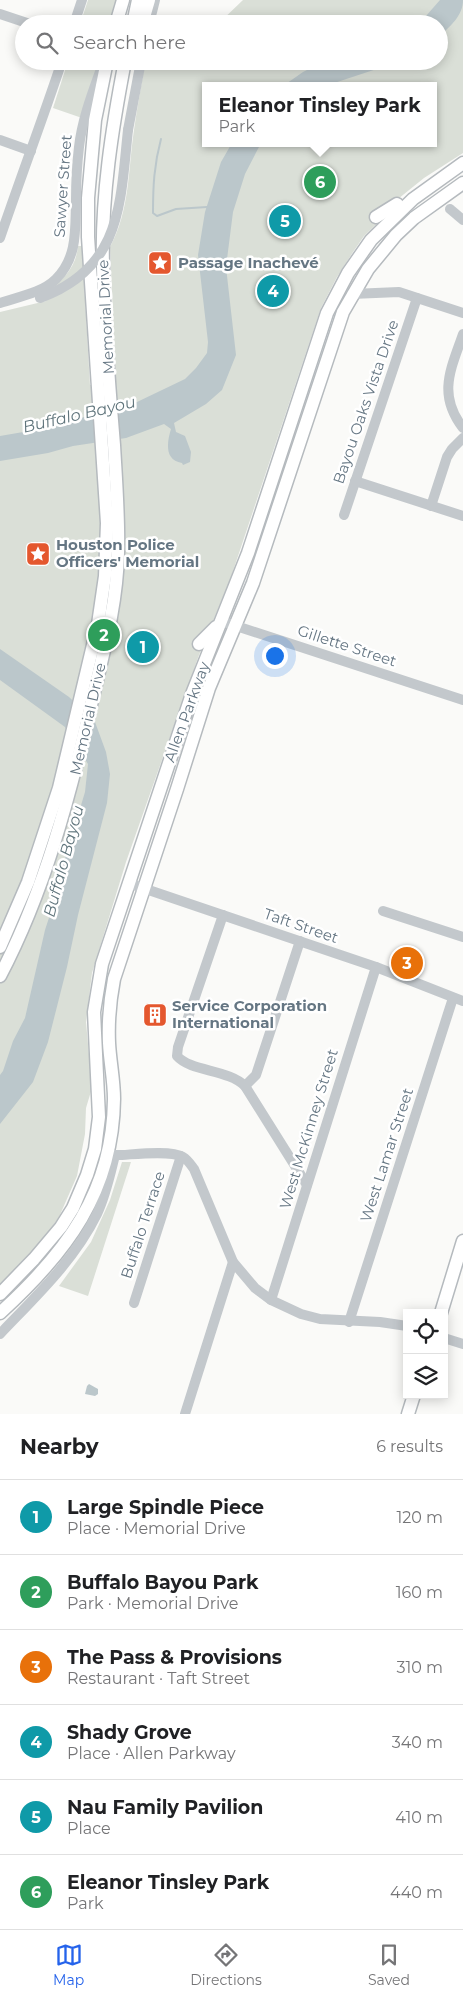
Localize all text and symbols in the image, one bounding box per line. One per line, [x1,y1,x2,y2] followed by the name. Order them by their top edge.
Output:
[15,15,448,70] search box
[33,29,61,57] icon: search
[73,31,186,54] text: Search here
[202,82,437,147] popup
[218,94,421,117] text: Eleanor Tinsley Park
[218,117,255,136] text: Park
[49,134,76,238] street label: Sawyer Street
[304,163,336,201] pin: 6
[269,202,301,240] pin: 5
[147,250,173,276] place icon: Passage Inachevé
[178,253,319,272] place label: Passage Inachevé
[93,259,118,375] street label: Memorial Drive
[257,272,289,310] pin: 4
[329,317,403,486] street label: Bayou Oaks Vista Drive
[21,392,138,437] water label: Buffalo Bayou
[56,535,199,571] place label: Houston Police Officers' Memorial
[25,541,51,567] place icon: Houston Police Officers' Memorial
[88,616,120,654] pin: 2
[295,621,399,670] street label: Gillette Street
[127,628,159,666] pin: 1
[262,643,288,669] your location
[160,658,214,765] street label: Allen Parkway
[65,661,110,777] street label: Memorial Drive
[39,803,88,919] water label: Buffalo Bayou
[261,904,341,947] street label: Taft Street
[391,944,423,982] pin: 3
[172,996,327,1032] place label: Service Corporation International
[142,1002,168,1028] building icon: Service Corporation International
[275,1047,342,1211] street label: West McKinney Street
[356,1085,417,1224] street label: West Lamar Street
[116,1169,169,1281] street label: Buffalo Terrace
[403,1309,448,1399] map controls
[403,1309,448,1354] button: locate
[403,1354,448,1399] button: layers
[20,1434,99,1459] text: Nearby
[376,1437,443,1456] text: 6 results
[67,1496,264,1519] text: Large Spindle Piece
[33,1508,39,1527] text: 1
[396,1508,443,1527] text: 120 m
[67,1519,246,1538] text: Place · Memorial Drive
[67,1571,258,1594] text: Buffalo Bayou Park
[31,1583,41,1602] text: 2
[396,1583,443,1602] text: 160 m
[67,1594,238,1613] text: Park · Memorial Drive
[67,1646,282,1669] text: The Pass & Provisions
[31,1658,41,1677] text: 3
[396,1658,443,1677] text: 310 m
[67,1669,250,1688] text: Restaurant · Taft Street
[67,1721,192,1744] text: Shady Grove
[30,1733,42,1752] text: 4
[392,1733,443,1752] text: 340 m
[67,1744,236,1763] text: Place · Allen Parkway
[67,1796,263,1819] text: Nau Family Pavilion
[31,1808,41,1827] text: 5
[395,1808,443,1827] text: 410 m
[67,1819,111,1838] text: Place
[67,1871,269,1894] text: Eleanor Tinsley Park
[31,1883,41,1902] text: 6
[390,1883,443,1902] text: 440 m
[67,1894,104,1913] text: Park
[53,1941,84,1989] tab: Map
[190,1941,262,1989] tab: Directions
[368,1941,410,1989] tab: Saved

